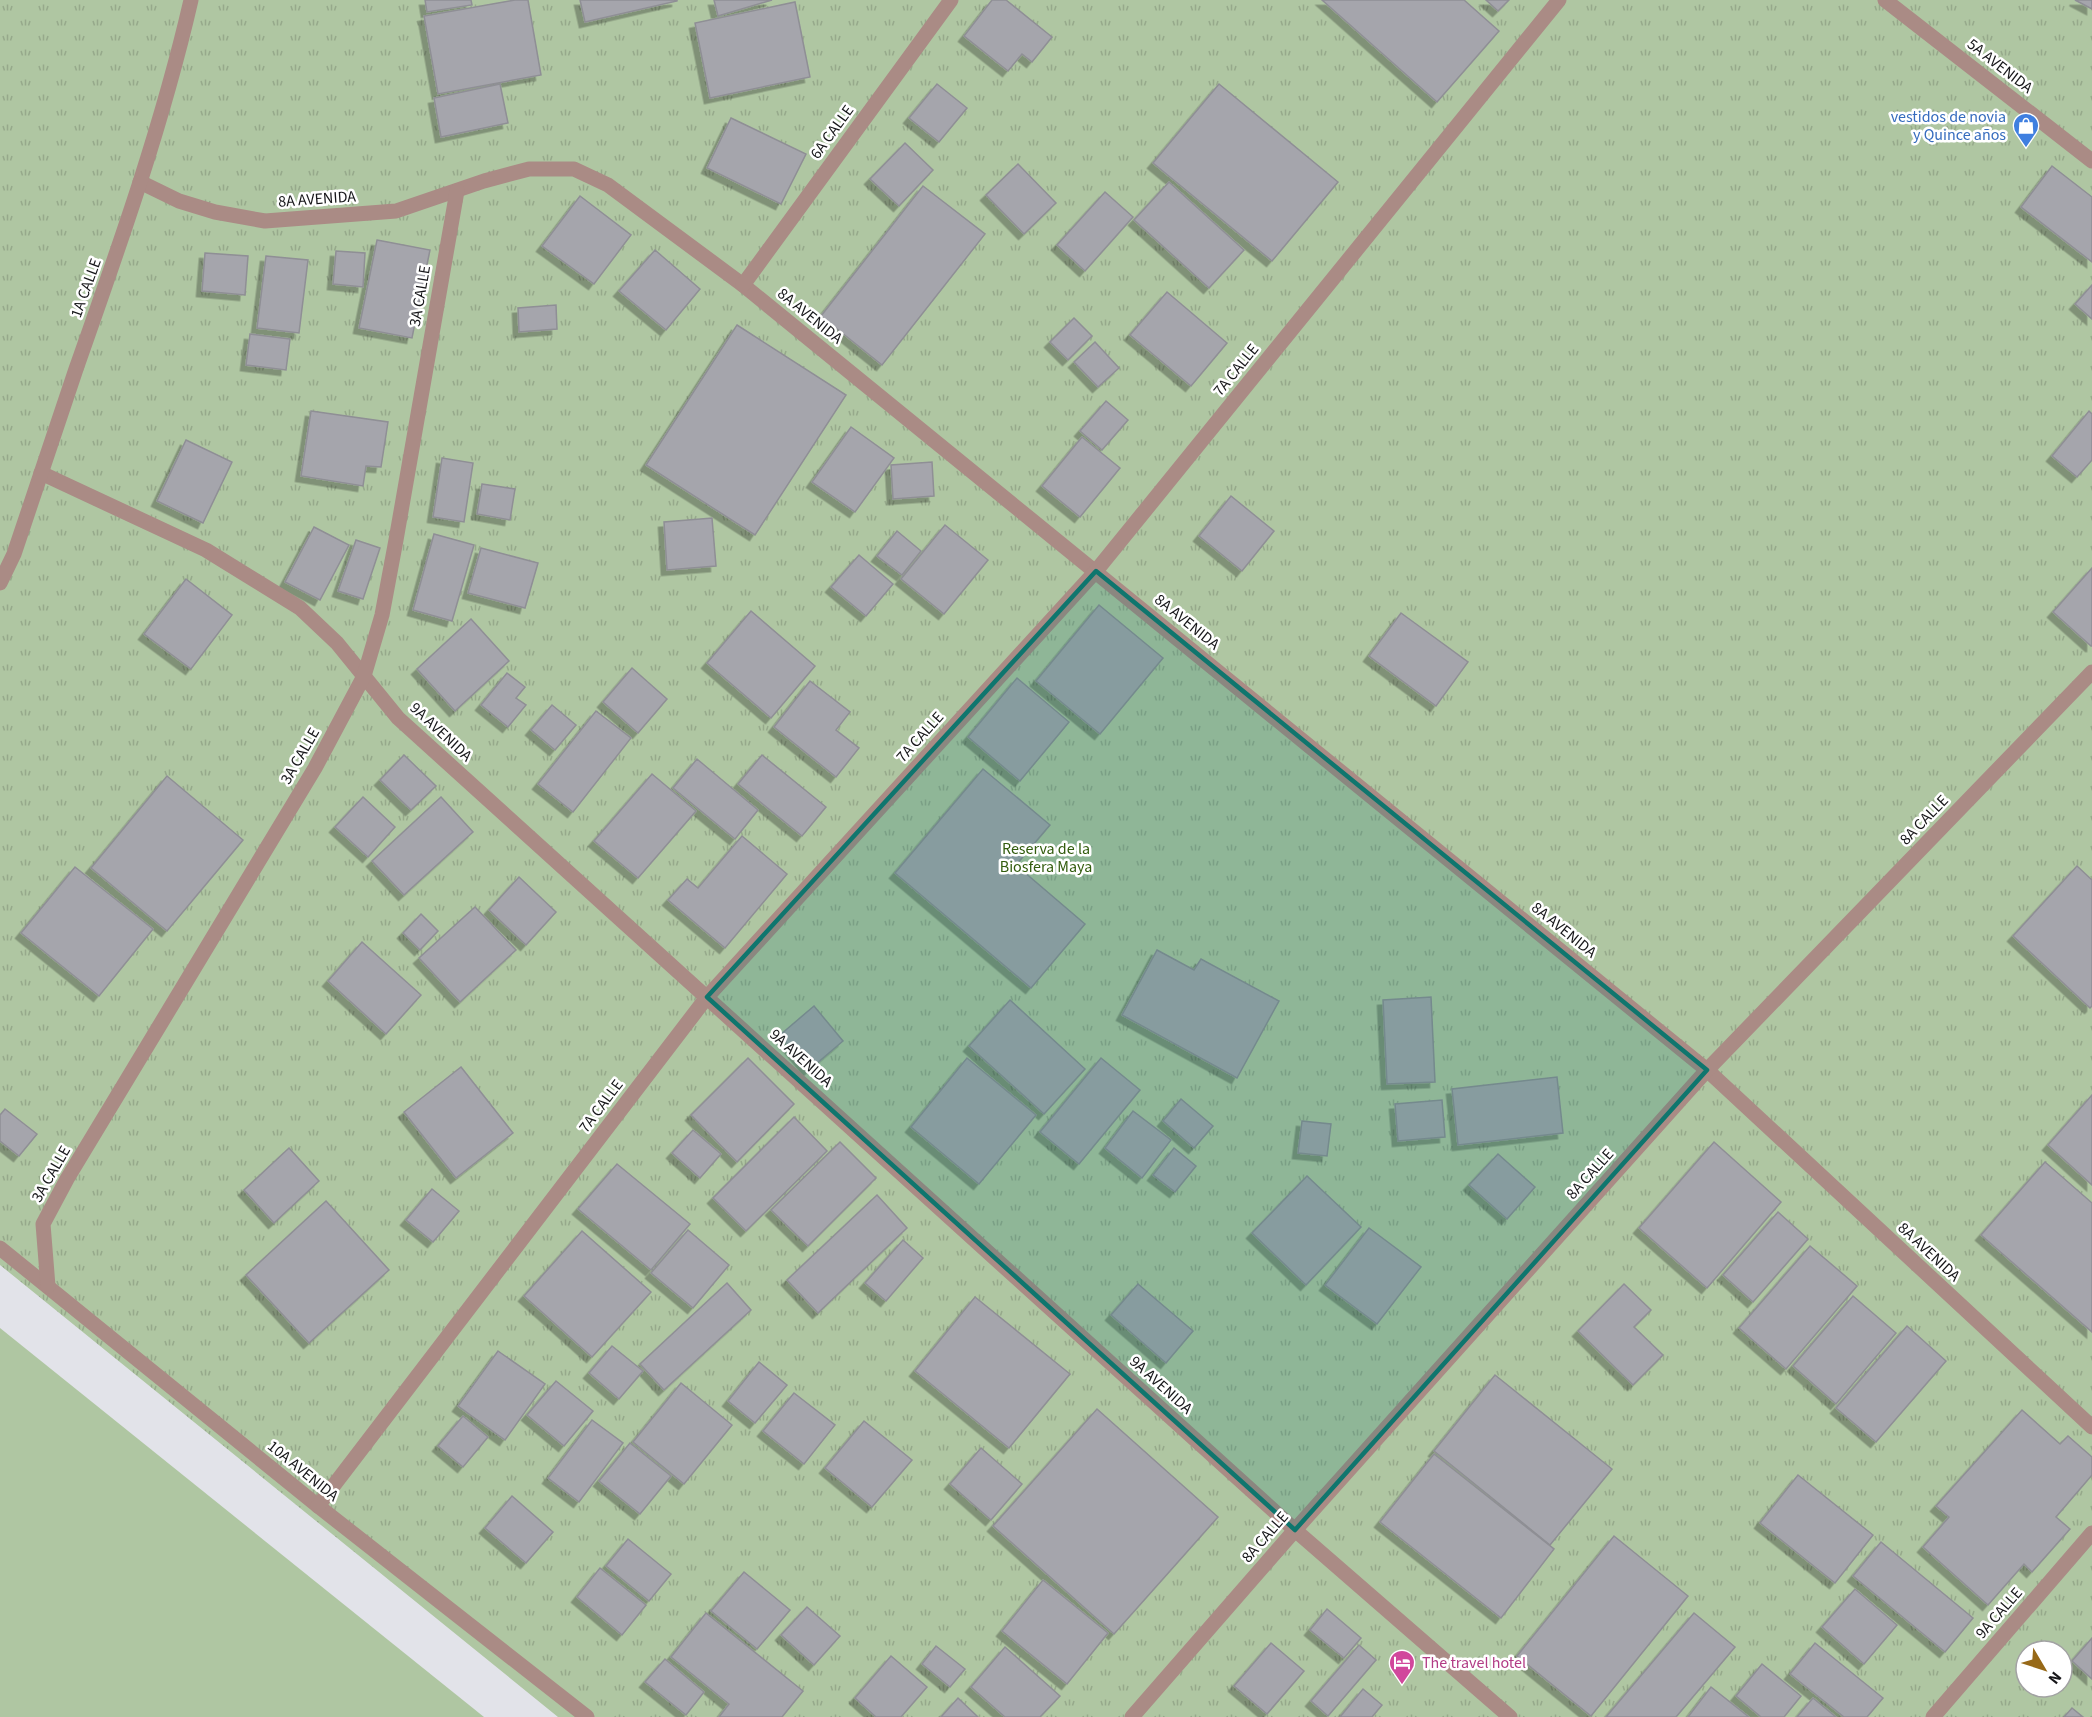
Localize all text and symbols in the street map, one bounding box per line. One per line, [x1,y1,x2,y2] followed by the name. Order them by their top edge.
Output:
[1963,33,2038,99] street label: 5A AVENIDA
[805,101,859,163] street label: 6A CALLE
[1891,106,2006,146] place label: vestidos de novia y Quince años
[2011,111,2041,149] shop icon: vestidos de novia y Quince años
[277,185,357,213] street label: 8A AVENIDA
[65,255,107,321] street label: 1A CALLE
[404,264,436,328] street label: 3A CALLE
[773,283,847,349] street label: 8A AVENIDA
[1208,339,1264,401] street label: 7A CALLE
[1150,589,1224,655] street label: 8A AVENIDA
[405,697,477,767] street label: 9A AVENIDA
[891,707,949,767] street label: 7A CALLE
[275,724,325,788] street label: 3A CALLE
[1895,790,1953,850] street label: 8A CALLE
[1000,838,1092,878] park label: Reserva de la Biosfera Maya
[1527,897,1601,963] street label: 8A AVENIDA
[765,1024,838,1092] street label: 9A AVENIDA
[574,1075,628,1137] street label: 7A CALLE
[26,1142,76,1206] street label: 3A CALLE
[1561,1144,1619,1204] street label: 8A CALLE
[1893,1217,1965,1287] street label: 8A AVENIDA
[1125,1351,1198,1419] street label: 9A AVENIDA
[263,1435,344,1507] street label: 10A AVENIDA
[1236,1507,1294,1567] street label: 8A CALLE
[1970,1583,2028,1643] street label: 9A CALLE
[2014,1639,2074,1699] north arrow
[1387,1648,1417,1686] hotel icon: The travel hotel
[1422,1652,1526,1674] place label: The travel hotel
[2043,1667,2067,1689] text: N

